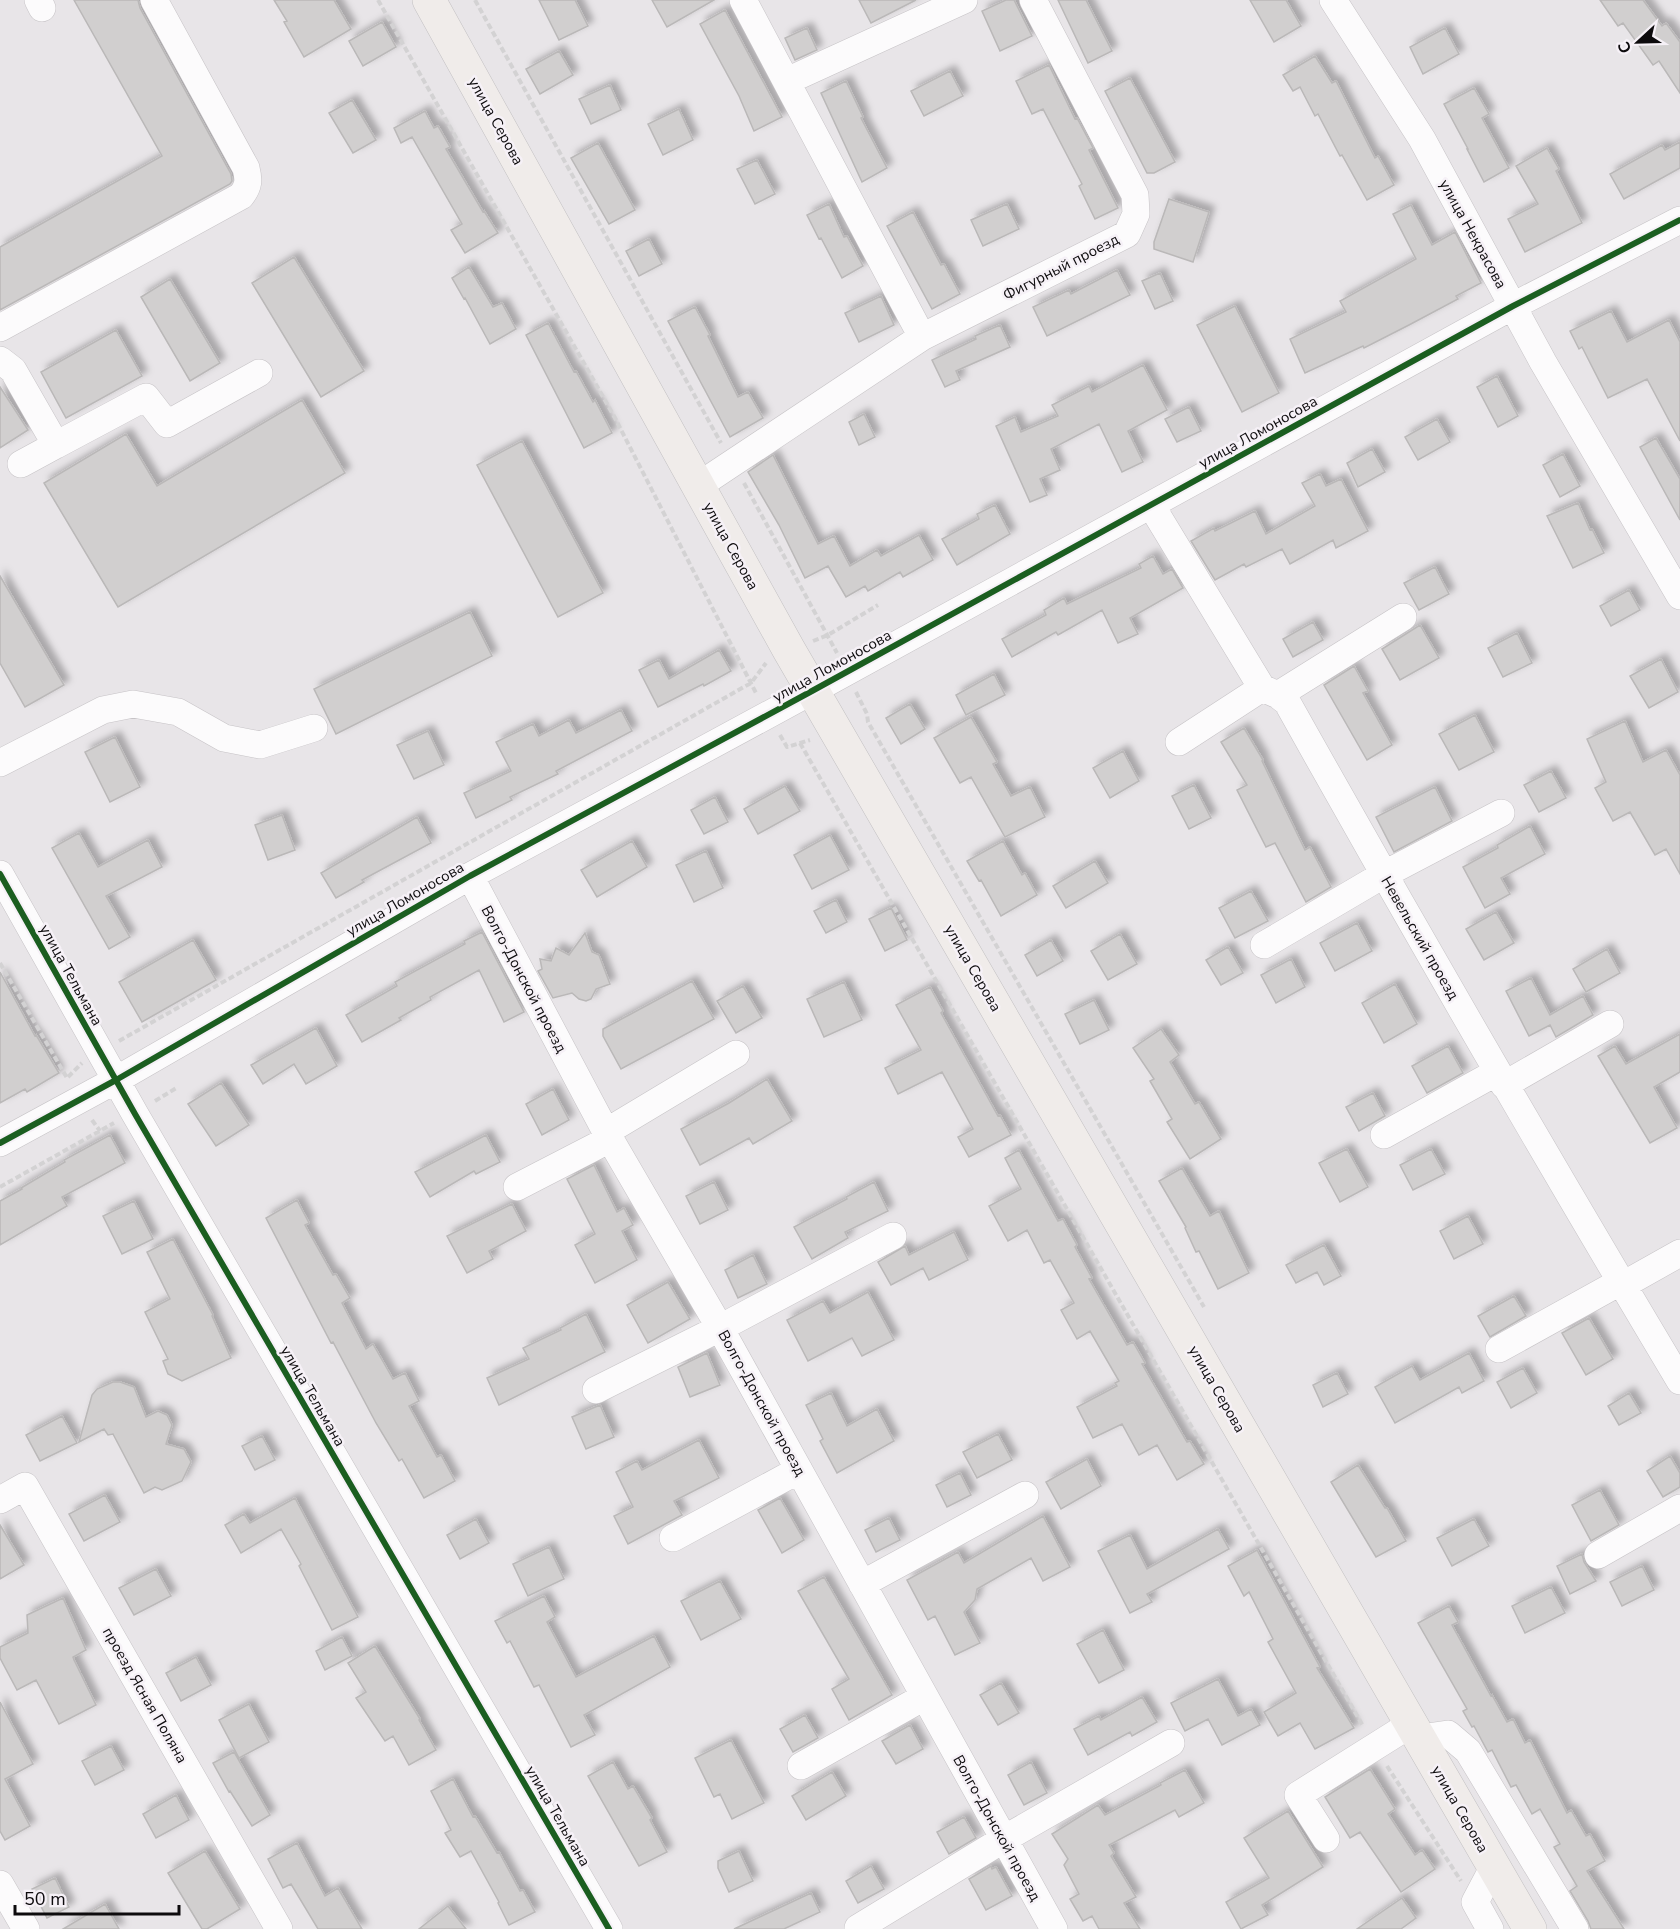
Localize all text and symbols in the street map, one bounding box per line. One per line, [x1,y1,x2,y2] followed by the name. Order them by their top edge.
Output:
[1608,12,1668,72] north arrow
[1613,38,1637,56] text: С
[464,74,528,168] street label: улица Серова
[1435,176,1511,292] street label: улица Некрасова
[999,229,1123,305] street label: Фигурный проезд
[1195,391,1321,473] street label: улица Ломоносова
[699,499,763,593] street label: улица Серова
[769,625,895,707] street label: улица Ломоносова
[342,857,468,941] street label: улица Ломоносова
[1376,873,1464,1004] street label: Невельский проезд
[477,902,571,1056] street label: Волго-Донской проезд
[35,921,107,1029] street label: улица Тельмана
[940,921,1006,1015] street label: улица Серова
[713,1326,811,1480] street label: Волго-Донской проезд
[276,1342,350,1450] street label: улица Тельмана
[1184,1342,1250,1436] street label: улица Серова
[98,1623,192,1767] street label: проезд Ясная Поляна
[948,1751,1046,1905] street label: Волго-Донской проезд
[521,1762,595,1870] street label: улица Тельмана
[1427,1762,1493,1856] street label: улица Серова
[15,1878,178,1916] scale bar
[24,1887,66,1911] text: 50 m

